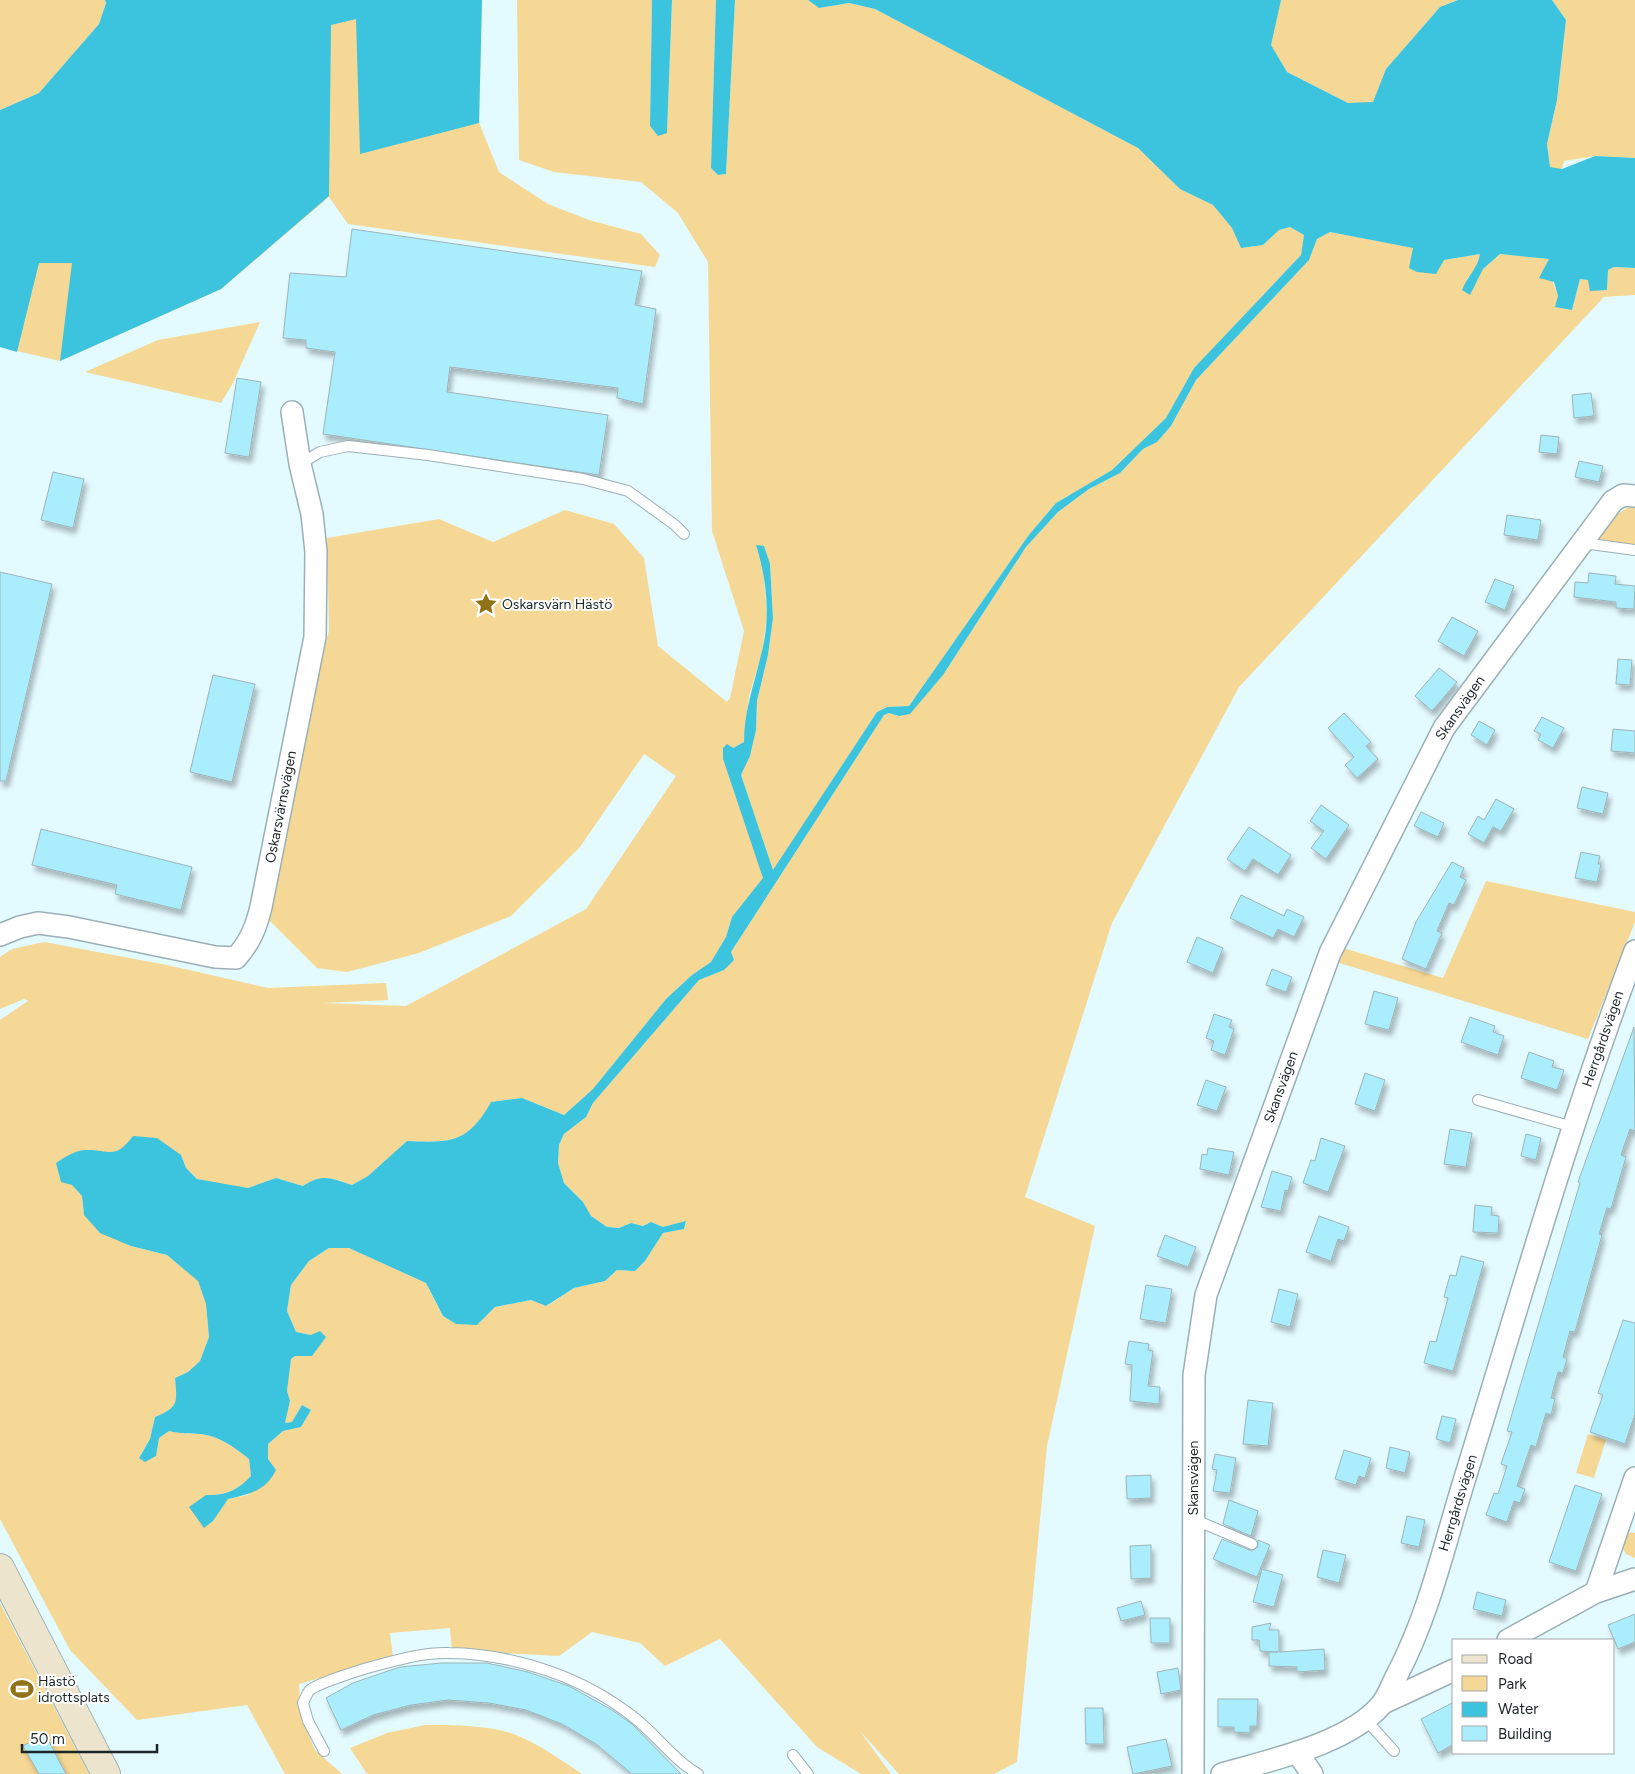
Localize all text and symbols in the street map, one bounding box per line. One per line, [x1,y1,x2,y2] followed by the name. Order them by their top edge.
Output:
[473,591,499,617] place icon: Oskarsvärn Hästö
[502,596,612,613] place label: Oskarsvärn Hästö
[1432,672,1489,744] street label: Skansvägen
[262,749,300,865] street label: Oskarsvärnsvägen
[1579,989,1627,1089] street label: Herrgårdsvägen
[1260,1049,1302,1125] street label: Skansvägen
[1185,1440,1202,1515] street label: Skansvägen
[1435,1452,1481,1554] street label: Herrgårdsvägen
[1452,1639,1615,1754] legend
[1498,1650,1533,1668] text: Road
[38,1673,110,1706] place label: Hästö idrottsplats
[1498,1675,1527,1693] text: Park
[9,1676,35,1702] sports icon: Hästö idrottsplats
[1498,1700,1538,1718] text: Water
[22,1722,158,1754] scale bar
[1498,1725,1552,1743] text: Building
[30,1730,65,1748] text: 50 m

